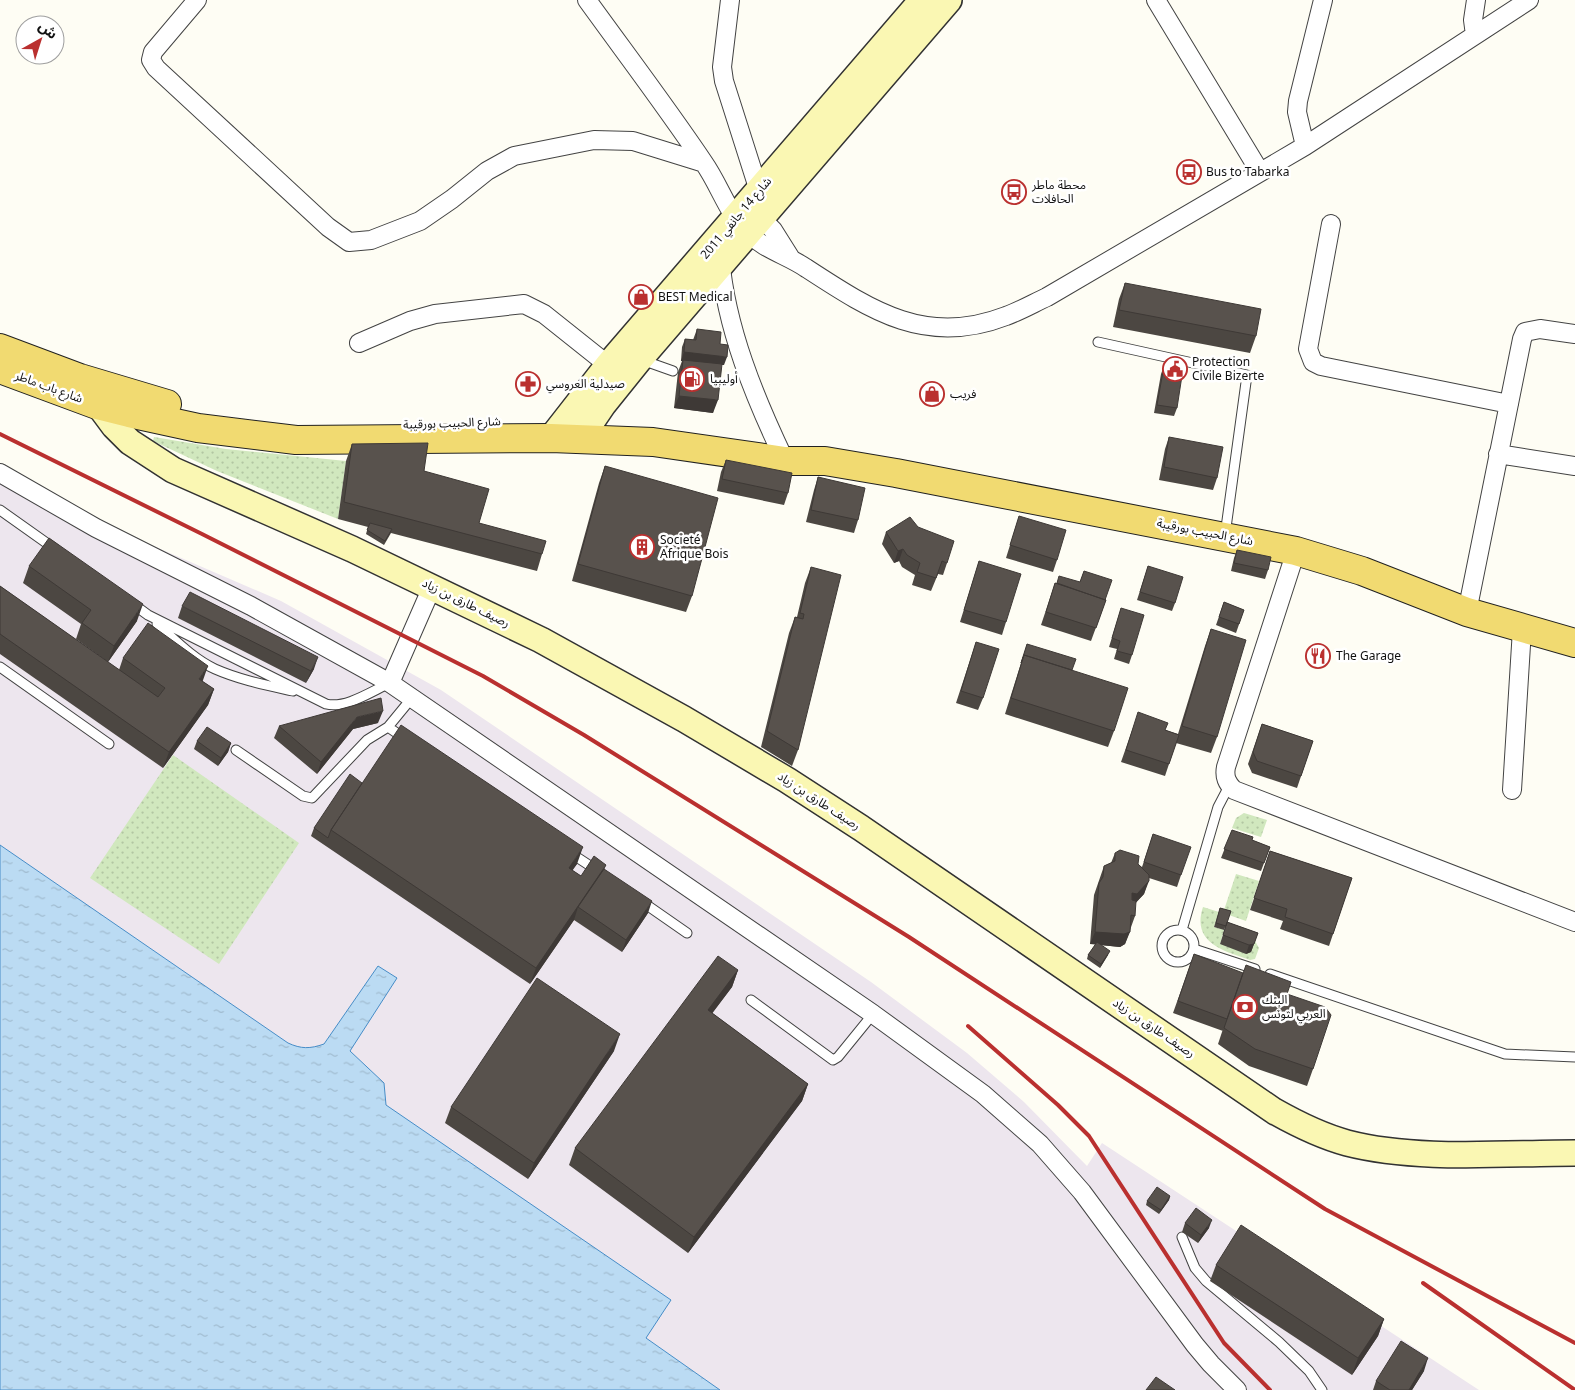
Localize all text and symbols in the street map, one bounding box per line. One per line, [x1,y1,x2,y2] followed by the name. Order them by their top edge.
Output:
[31,13,64,48] text: ش
[15,15,65,65] north arrow
[1176,159,1202,185] bus stop icon: Bus to Tabarka
[1206,160,1289,185] place label: Bus to Tabarka
[694,171,779,266] street label: شارع 14 جانفي 2011
[1031,173,1086,212] place label: محطة ماطر الحافلات
[1001,179,1027,205] bus stop icon: محطة ماطر الحافلات
[628,284,654,310] shop icon: BEST Medical
[658,285,733,310] place label: BEST Medical
[1192,350,1264,389] place label: Protection Civile Bizerte
[1162,356,1188,382] public building icon: Protection Civile Bizerte
[10,363,86,411] street label: شارع باب ماطر
[679,366,705,392] fuel station icon: أوليبيا
[710,367,738,392] place label: أوليبيا
[515,371,541,397] pharmacy icon: صيدلية العروسي
[546,372,625,397] place label: صيدلية العروسي
[919,381,945,407] shop icon: فريب
[950,382,976,407] place label: فريب
[403,409,501,438] street label: شارع الحبيب بورقيبة
[1155,511,1255,554] street label: شارع الحبيب بورقيبة
[660,528,729,567] place label: Societé Afrique Bois
[629,534,655,560] building icon: Societé Afrique Bois
[417,571,514,636] street label: رصيف طارق بن زياد
[1305,643,1331,669] restaurant icon: The Garage
[1336,644,1401,669] place label: The Garage
[772,765,866,838] street label: رصيف طارق بن زياد
[1262,988,1326,1027] place label: البنك العربي لتونس
[1107,991,1200,1066] street label: رصيف طارق بن زياد
[1232,994,1258,1020] bank icon: البنك العربي لتونس

